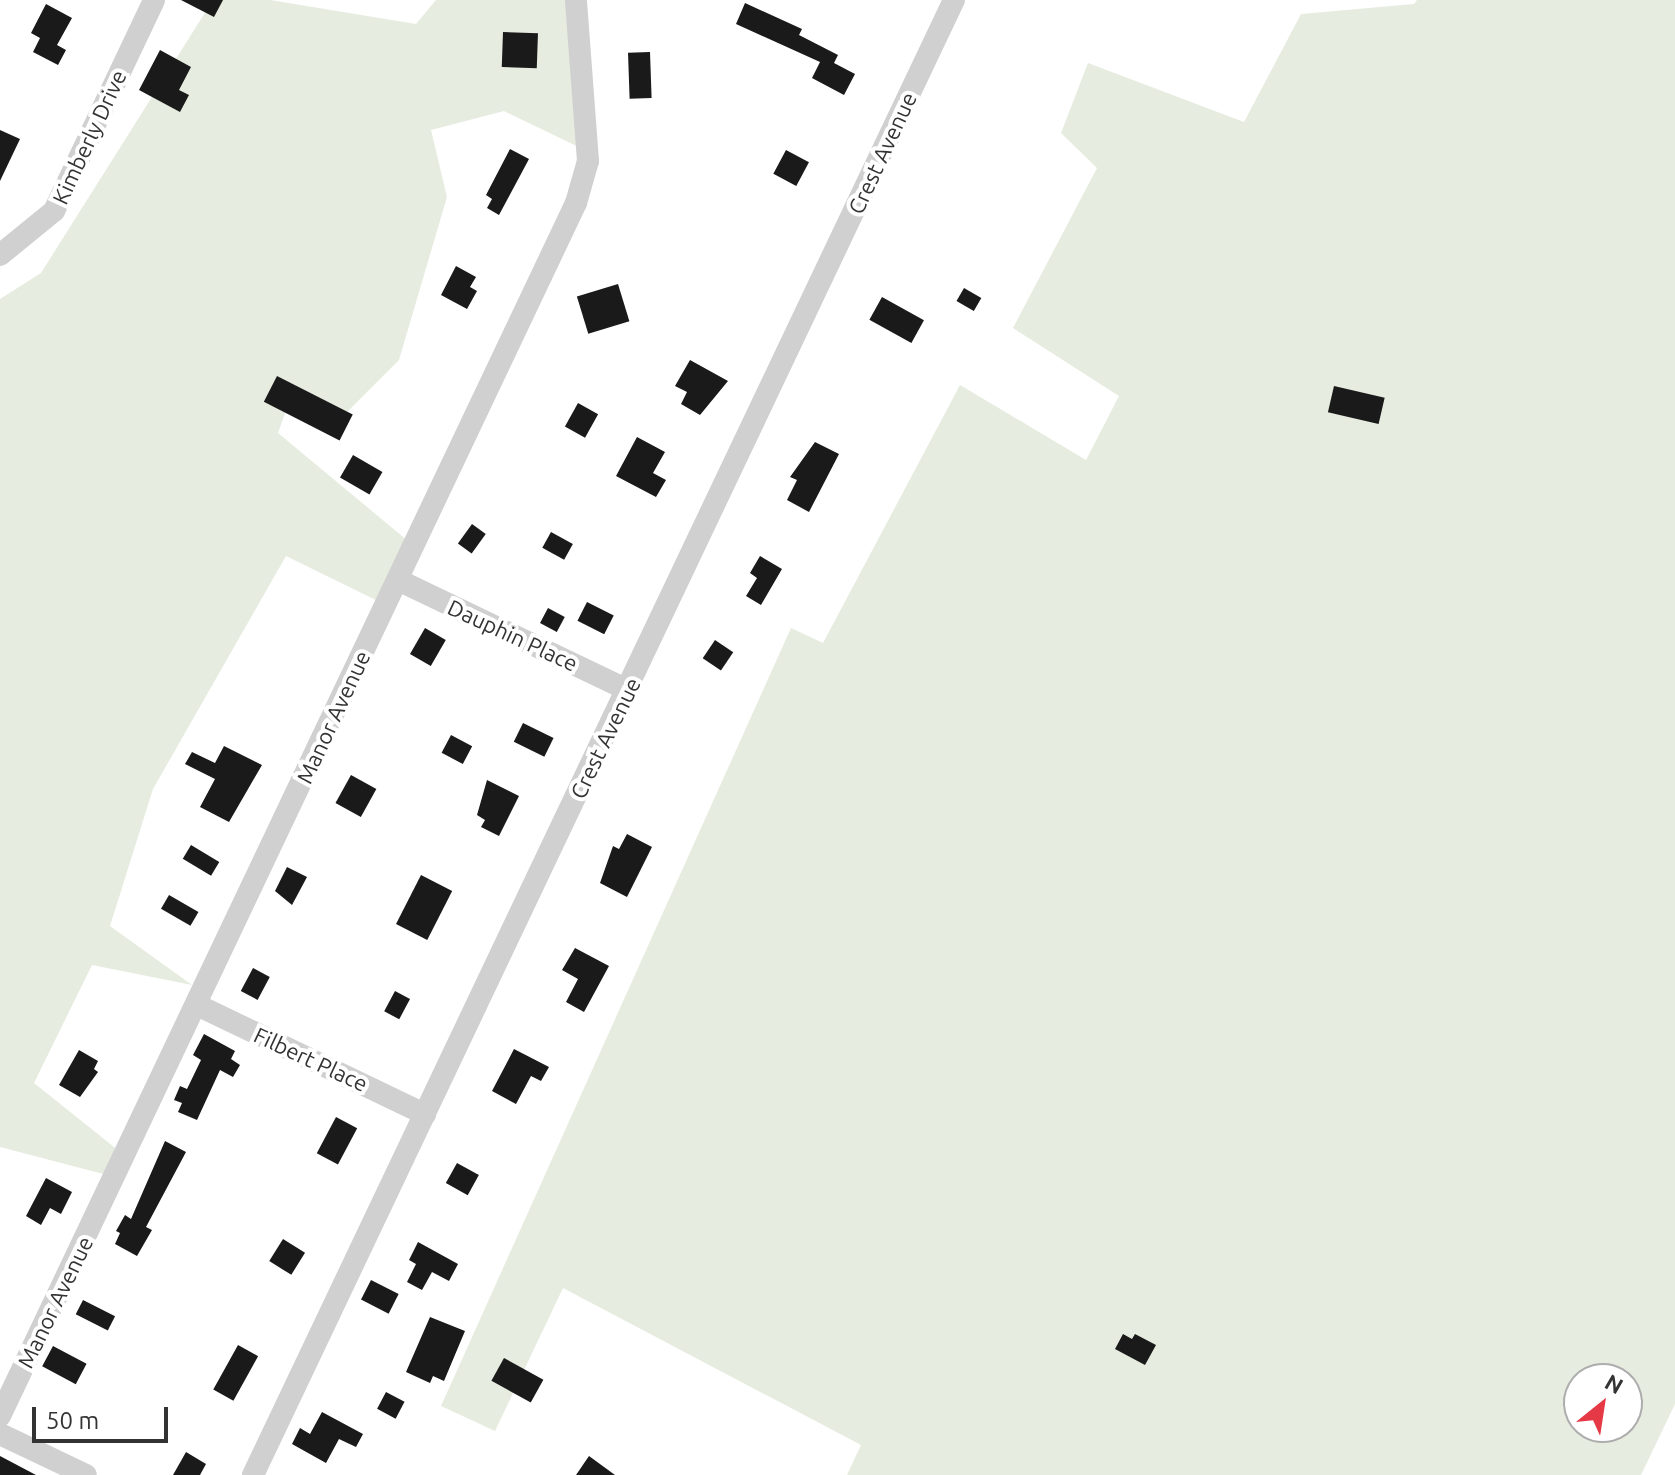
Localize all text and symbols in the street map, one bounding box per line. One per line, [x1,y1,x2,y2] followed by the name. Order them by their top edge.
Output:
[46,66,132,208] street label: Kimberly Drive
[842,88,922,218] street label: Crest Avenue
[444,593,582,677] street label: Dauphin Place
[291,646,375,788] street label: Manor Avenue
[564,673,646,803] street label: Crest Avenue
[250,1021,372,1097] street label: Filbert Place
[12,1232,98,1372] street label: Manor Avenue
[1563,1363,1643,1443] north arrow
[1601,1369,1628,1398] text: N
[36,1391,172,1441] scale bar
[46,1407,99,1434] text: 50 m

